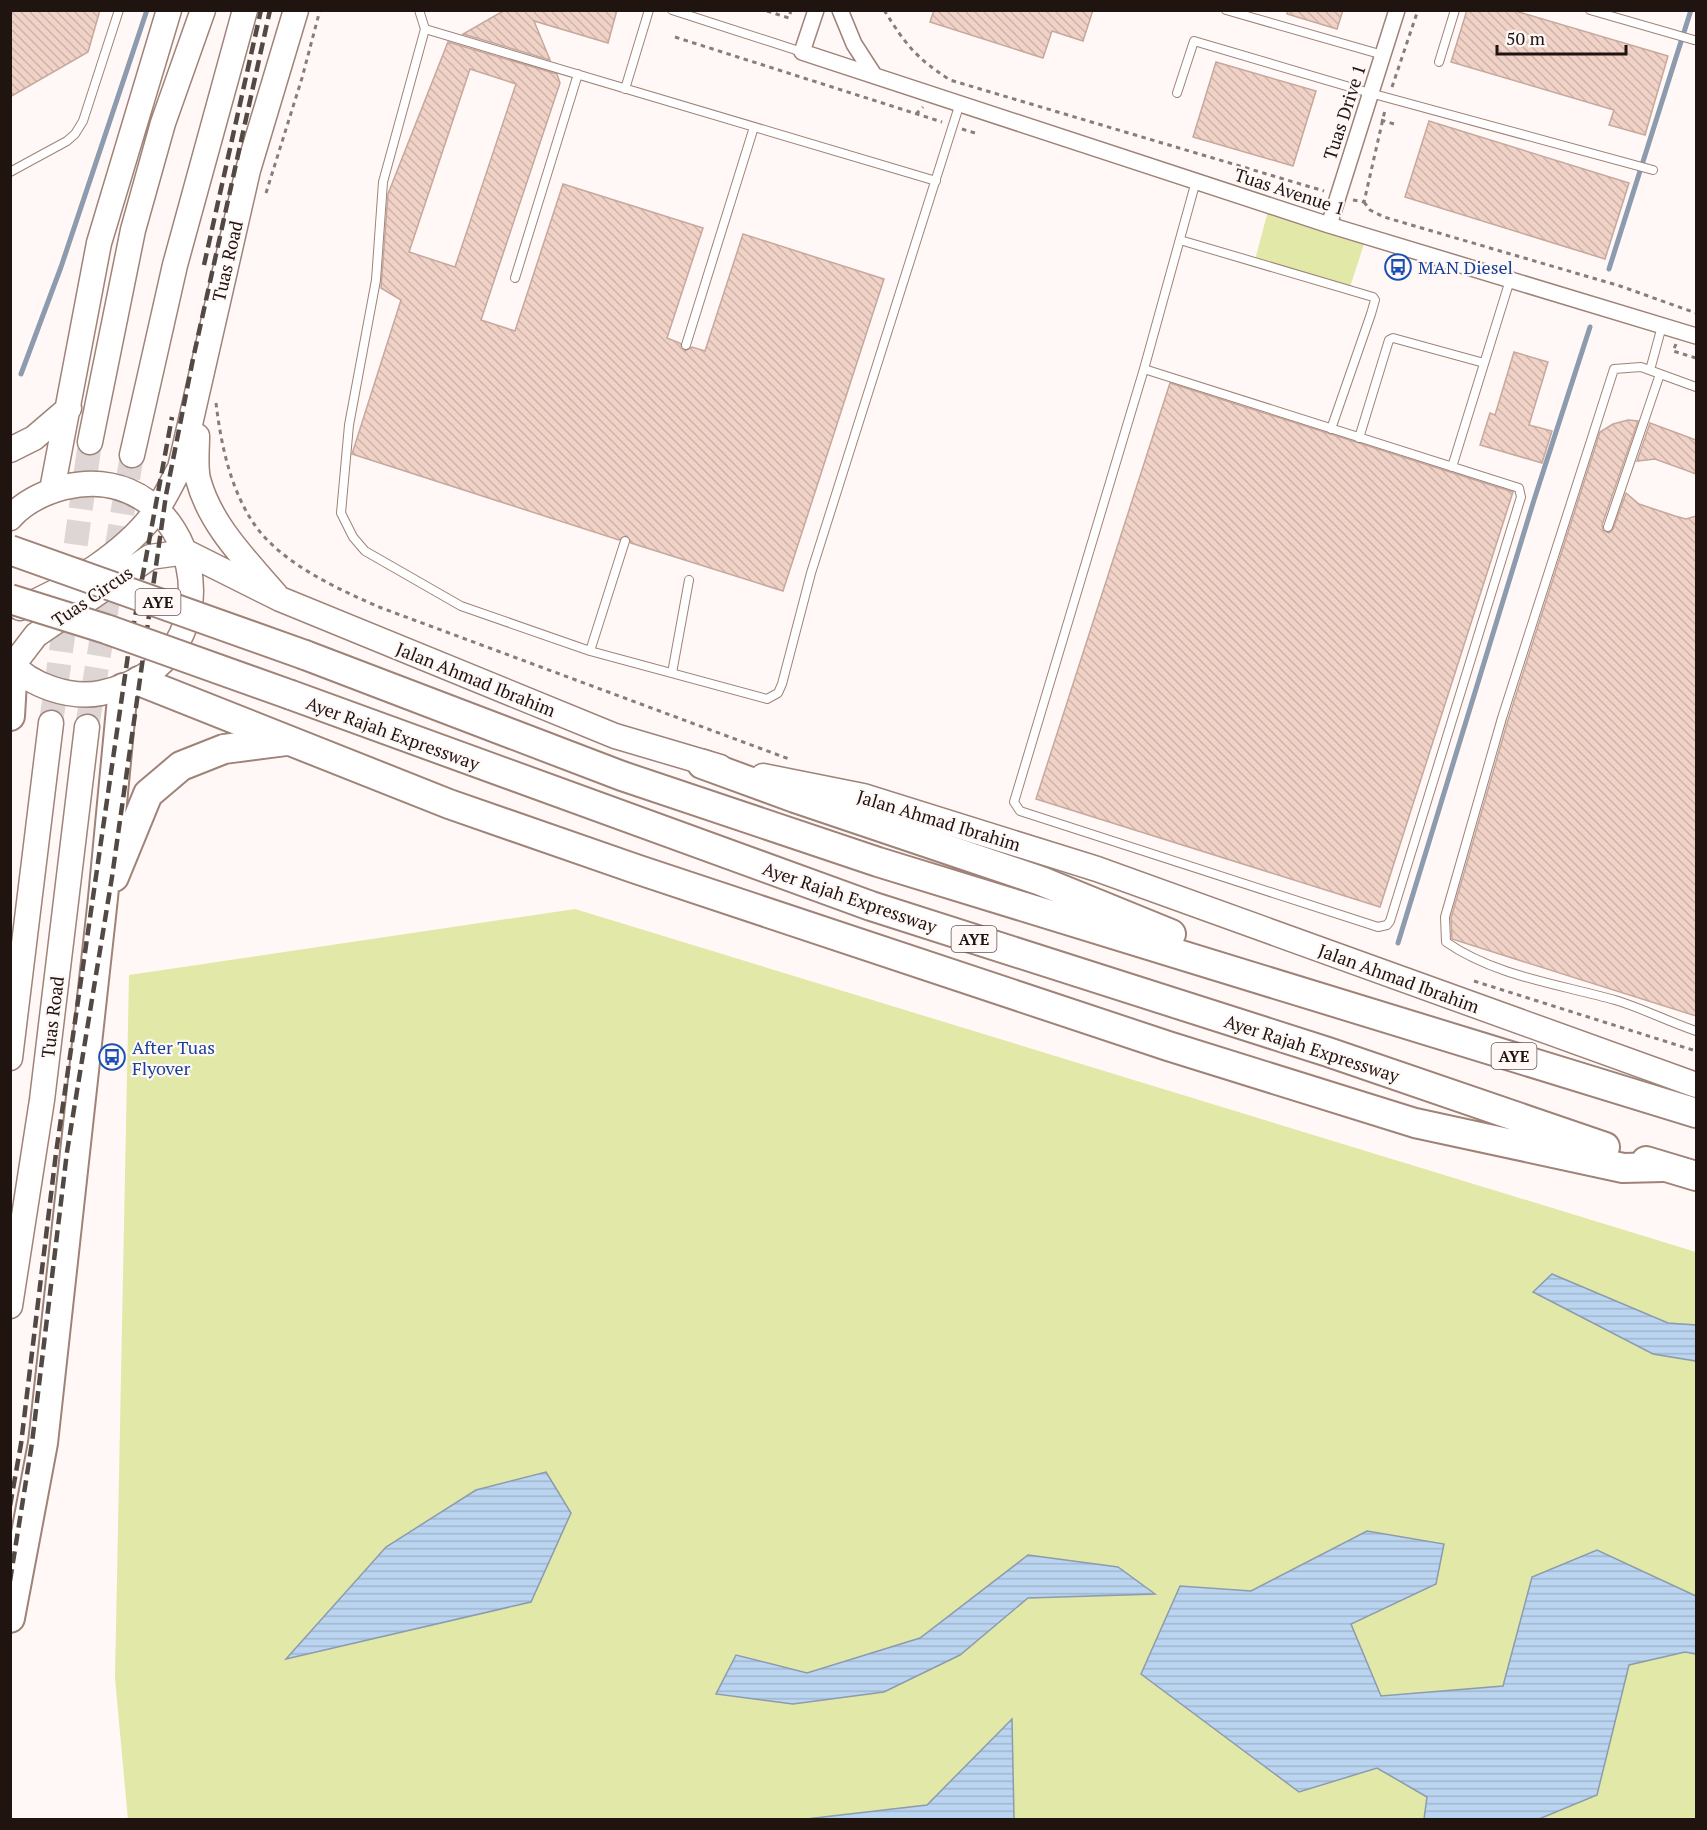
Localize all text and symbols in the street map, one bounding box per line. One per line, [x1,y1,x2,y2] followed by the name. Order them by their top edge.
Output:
[1497,18,1626,56] scale bar
[1506,26,1546,50] text: 50 m
[1317,61,1371,163] street label: Tuas Drive 1
[1232,162,1348,220] street label: Tuas Avenue 1
[206,218,248,304] street label: Tuas Road
[1383,252,1413,282] bus stop icon: MAN Diesel
[1418,255,1513,279] place label: MAN Diesel
[47,560,137,632] street label: Tuas Circus
[136,589,180,615] road number: AYE
[393,636,560,722] street label: Jalan Ahmad Ibrahim
[303,690,484,776] street label: Ayer Rajah Expressway
[854,784,1024,856] street label: Jalan Ahmad Ibrahim
[760,856,941,938] street label: Ayer Rajah Expressway
[952,926,996,952] road number: AYE
[1315,938,1483,1019] street label: Jalan Ahmad Ibrahim
[35,975,69,1059] street label: Tuas Road
[1221,1008,1403,1088] street label: Ayer Rajah Expressway
[132,1035,215,1080] place label: After Tuas Flyover
[97,1042,127,1072] bus stop icon: After Tuas Flyover
[1492,1043,1537,1069] road number: AYE

